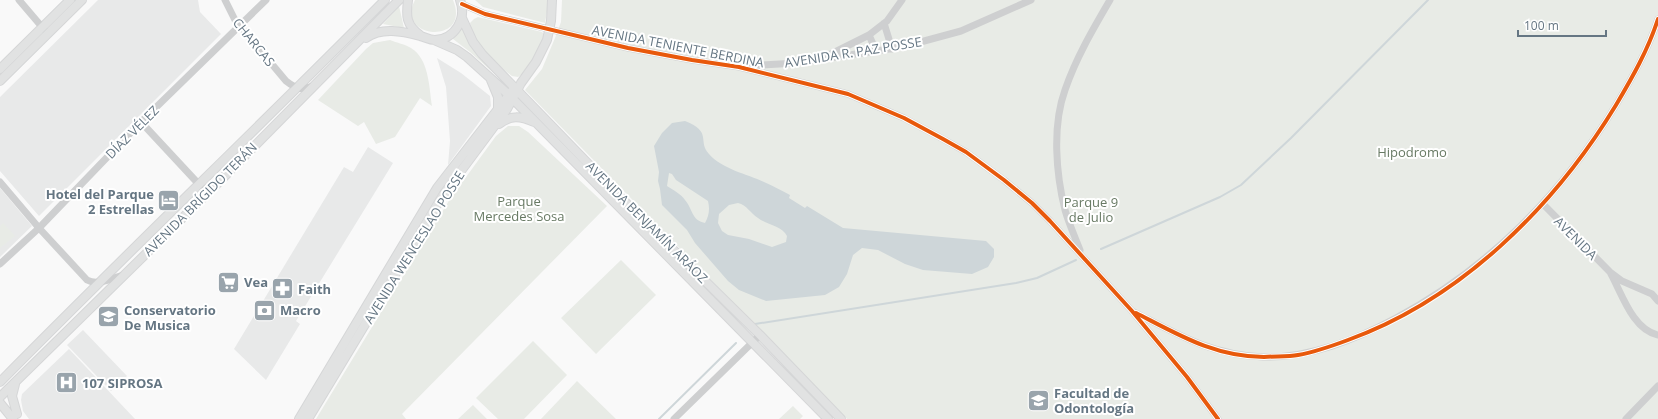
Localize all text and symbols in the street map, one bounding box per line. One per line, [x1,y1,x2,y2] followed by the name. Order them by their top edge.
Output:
[1518,12,1606,38] scale bar
[229,14,279,70] street label: CHARCAS
[1524,17,1559,34] text: 100 m
[590,20,766,72] street label: AVENIDA TENIENTE BERDINA
[783,32,923,72] street label: AVENIDA R. PAZ POSSE
[101,101,163,163] street label: DÍAZ VÉLEZ
[139,138,261,260] street label: AVENIDA BRÍGIDO TERÁN
[1377,143,1447,161] park label: Hipodromo
[582,157,712,287] street label: AVENIDA BENJAMÍN ARÁOZ
[359,167,469,327] street label: AVENIDA WENCESLAO POSSE
[46,185,154,218] place label: Hotel del Parque 2 Estrellas
[156,188,182,214] hotel icon: Hotel del Parque 2 Estrellas
[473,192,565,225] park label: Parque Mercedes Sosa
[1064,193,1118,226] park label: Parque 9 de Julio
[1550,212,1602,264] street label: AVENIDA
[215,269,241,295] supermarket icon: Vea
[244,273,268,291] place label: Vea
[270,276,296,302] pharmacy icon: Faith
[298,280,331,298] place label: Faith
[252,297,278,323] bank icon: Macro
[124,301,216,334] place label: Conservatorio De Musica
[280,301,321,319] place label: Macro
[96,304,122,330] school or university icon: Conservatorio De Musica
[54,370,80,396] hospital icon: 107 SIPROSA
[82,374,162,392] place label: 107 SIPROSA
[1054,384,1134,417] place label: Facultad de Odontología
[1025,387,1051,413] school or university icon: Facultad de Odontología

